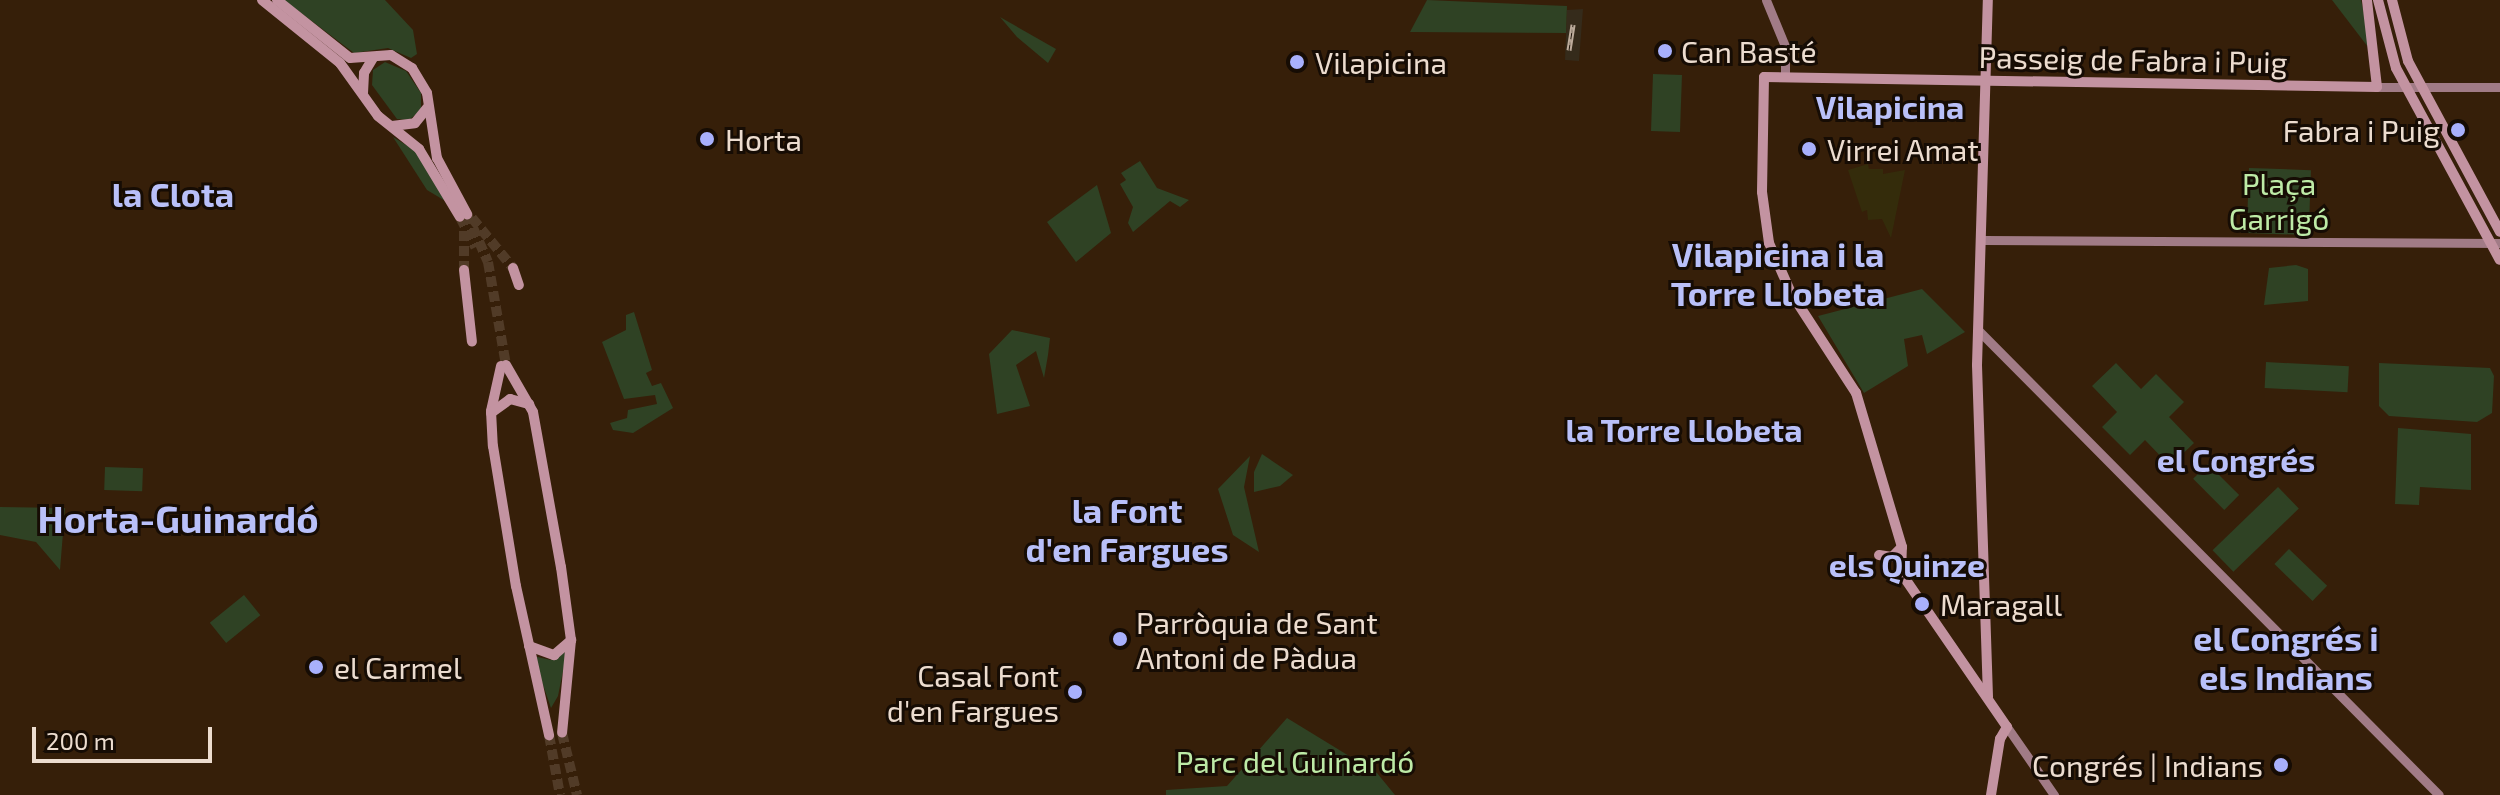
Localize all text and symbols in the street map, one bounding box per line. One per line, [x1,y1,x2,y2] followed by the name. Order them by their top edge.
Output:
[1681,33,1817,69] place label: Can Basté
[1978,38,2288,80] street label: Passeig de Fabra i Puig
[1656,42,1674,60] marker: Can Basté
[1315,44,1447,80] place label: Vilapicina
[1286,51,1308,73] marker: Vilapicina
[1816,87,1964,125] district label: Vilapicina
[2283,112,2440,148] place label: Fabra i Puig
[2447,119,2469,141] marker: Fabra i Puig
[725,121,802,157] place label: Horta
[696,128,718,150] marker: Horta
[1827,131,1979,167] place label: Virrei Amat
[1798,138,1820,160] marker: Virrei Amat
[2229,165,2329,236] park label: Plaça Garrigó
[112,174,234,214] district label: la Clota
[1671,233,1885,312] district label: Vilapicina i la Torre Llobeta
[1565,410,1803,448] district label: la Torre Llobeta
[2156,440,2316,478] district label: el Congrés
[1025,489,1229,568] district label: la Font d'en Fargues
[37,496,319,542] district label: Horta-Guinardó
[1829,545,1985,583] district label: els Quinze
[1940,586,2062,622] place label: Maragall
[1911,593,1933,615] marker: Maragall
[1136,604,1378,674] place label: Parròquia de Sant Antoni de Pàdua
[2193,617,2379,696] district label: el Congrés i els Indians
[1111,630,1129,648] marker: Parròquia de Sant Antoni de Pàdua
[334,649,463,685] place label: el Carmel
[305,656,327,678] marker: el Carmel
[887,657,1059,728] place label: Casal Font d'en Fargues
[1066,683,1084,701] marker: Casal Font d'en Fargues
[36,711,216,761] scale bar
[46,726,115,755] text: 200 m
[1175,743,1415,779] park label: Parc del Guinardó
[2032,747,2263,783] place label: Congrés | Indians
[2270,754,2292,776] marker: Congrés | Indians

